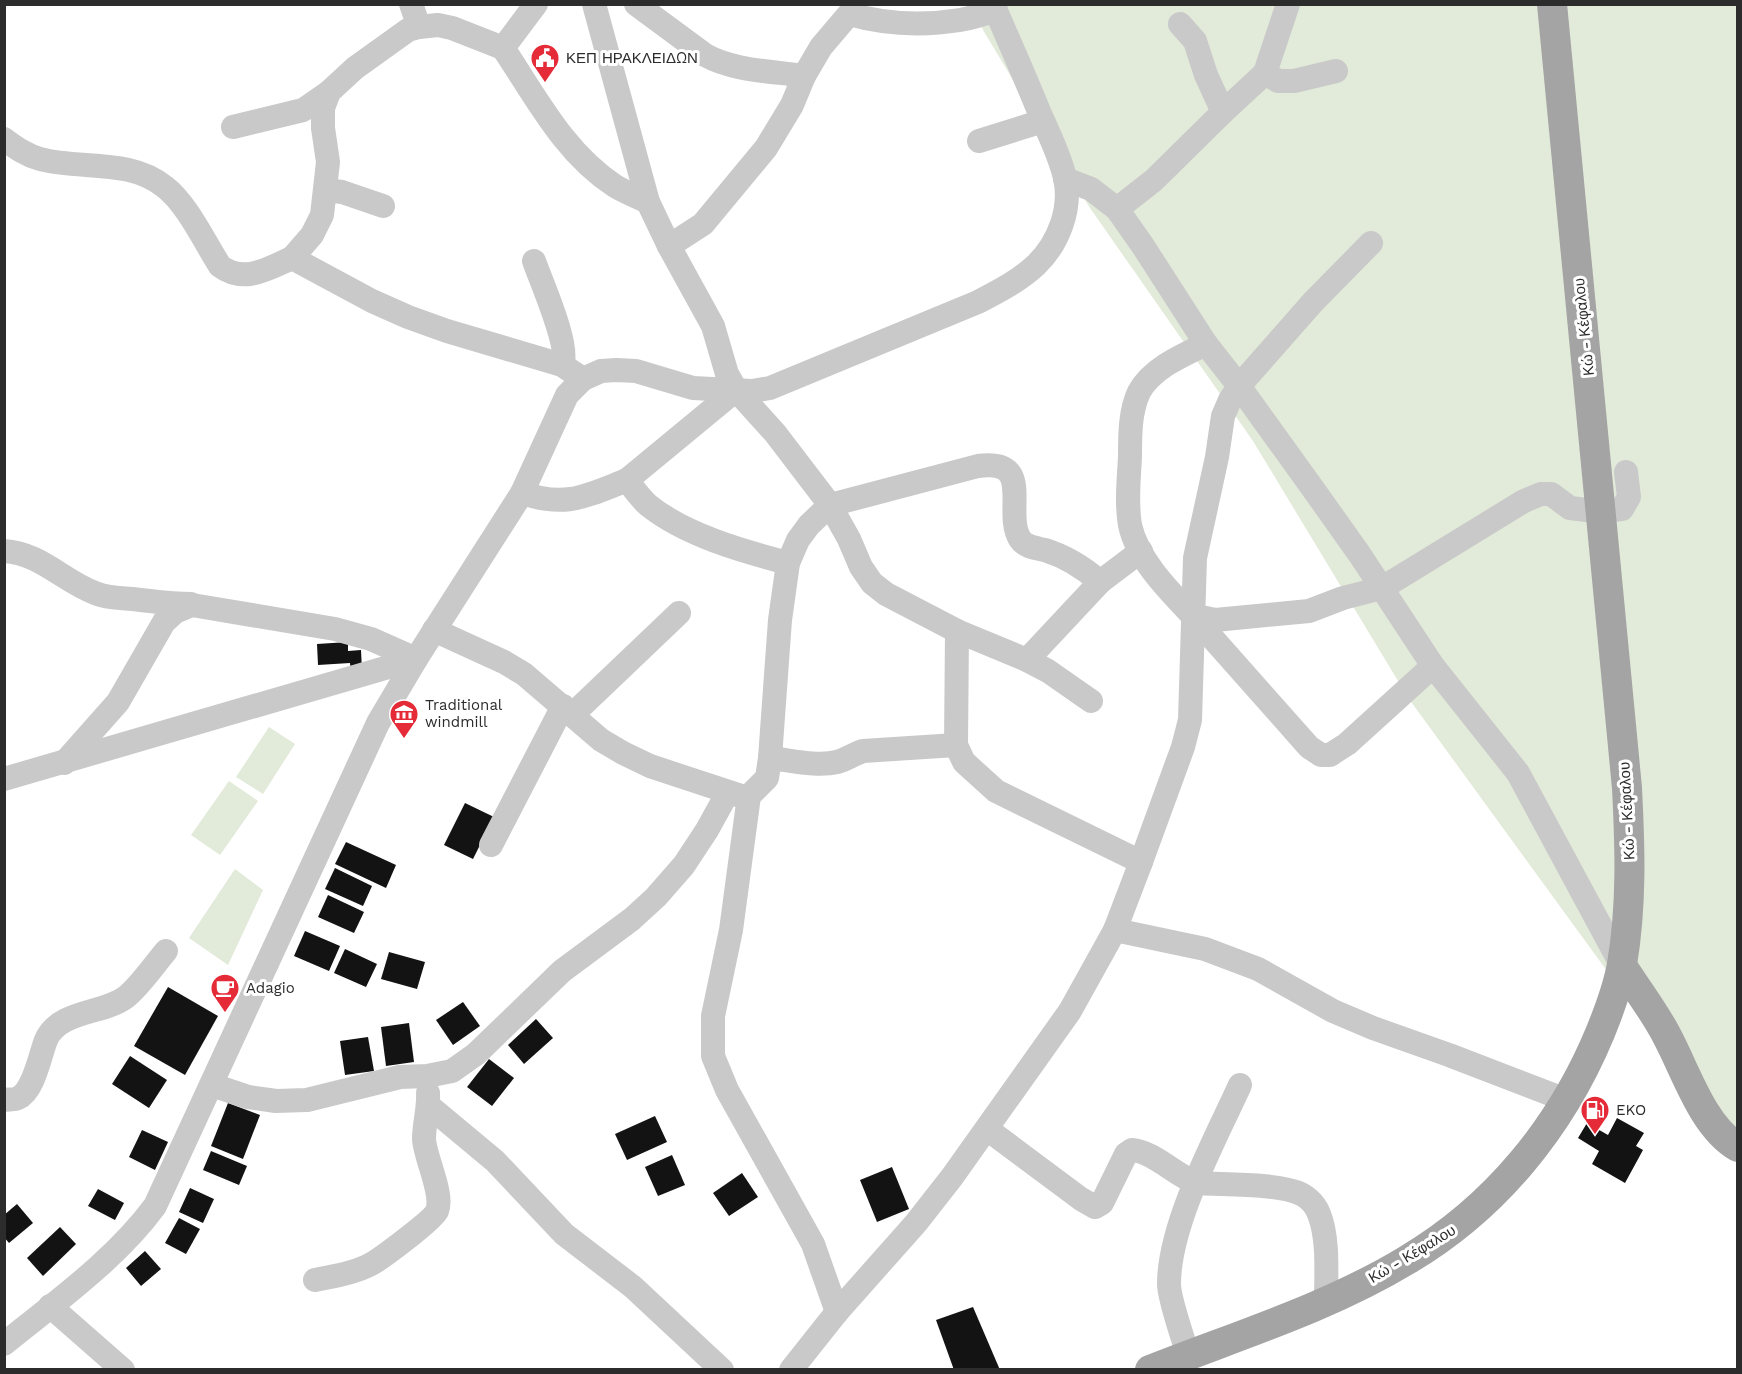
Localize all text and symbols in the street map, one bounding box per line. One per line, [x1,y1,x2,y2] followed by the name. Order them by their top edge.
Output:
[529,42,561,84] public building icon: ΚΕΠ ΗΡΑΚΛΕΙΔΩΝ
[566,49,698,67] place label: ΚΕΠ ΗΡΑΚΛΕΙΔΩΝ
[1570,277,1598,377] street label: Κώ - Κέφαλου
[425,696,503,731] place label: Traditional windmill
[388,698,420,740] museum icon: Traditional windmill
[1615,761,1639,861] street label: Κώ - Κέφαλου
[209,972,241,1014] cafe icon: Adagio
[246,979,295,997] place label: Adagio
[1579,1094,1611,1136] fuel station icon: EKO
[1616,1101,1646,1119] place label: EKO
[1365,1221,1459,1287] street label: Κώ - Κέφαλου

